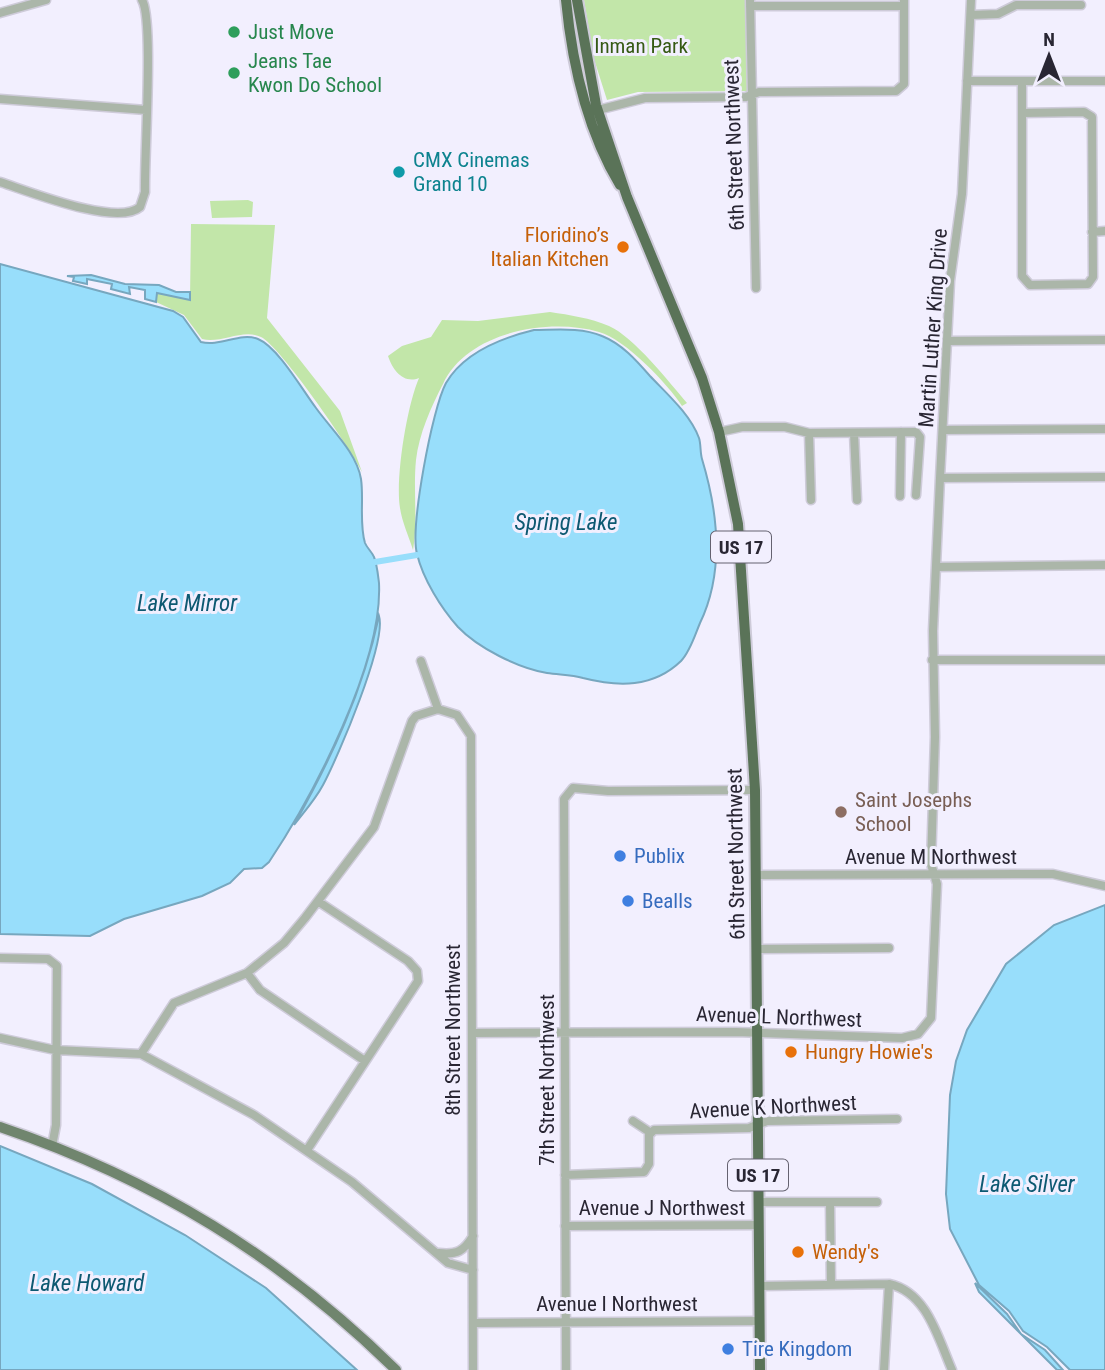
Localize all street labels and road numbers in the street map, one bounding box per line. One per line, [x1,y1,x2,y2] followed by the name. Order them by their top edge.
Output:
[719,59,749,231] street label: 6th Street Northwest
[914,228,952,428] street label: Martin Luther King Drive
[711,532,771,562] road number: US 17
[723,768,749,940] street label: 6th Street Northwest
[845,845,1017,869] street label: Avenue M Northwest
[441,944,465,1116] street label: 8th Street Northwest
[535,994,559,1166] street label: 7th Street Northwest
[696,1002,862,1032] street label: Avenue L Northwest
[689,1091,857,1123] street label: Avenue K Northwest
[728,1160,788,1190] road number: US 17
[579,1196,745,1220] street label: Avenue J Northwest
[536,1292,698,1316] street label: Avenue I Northwest

